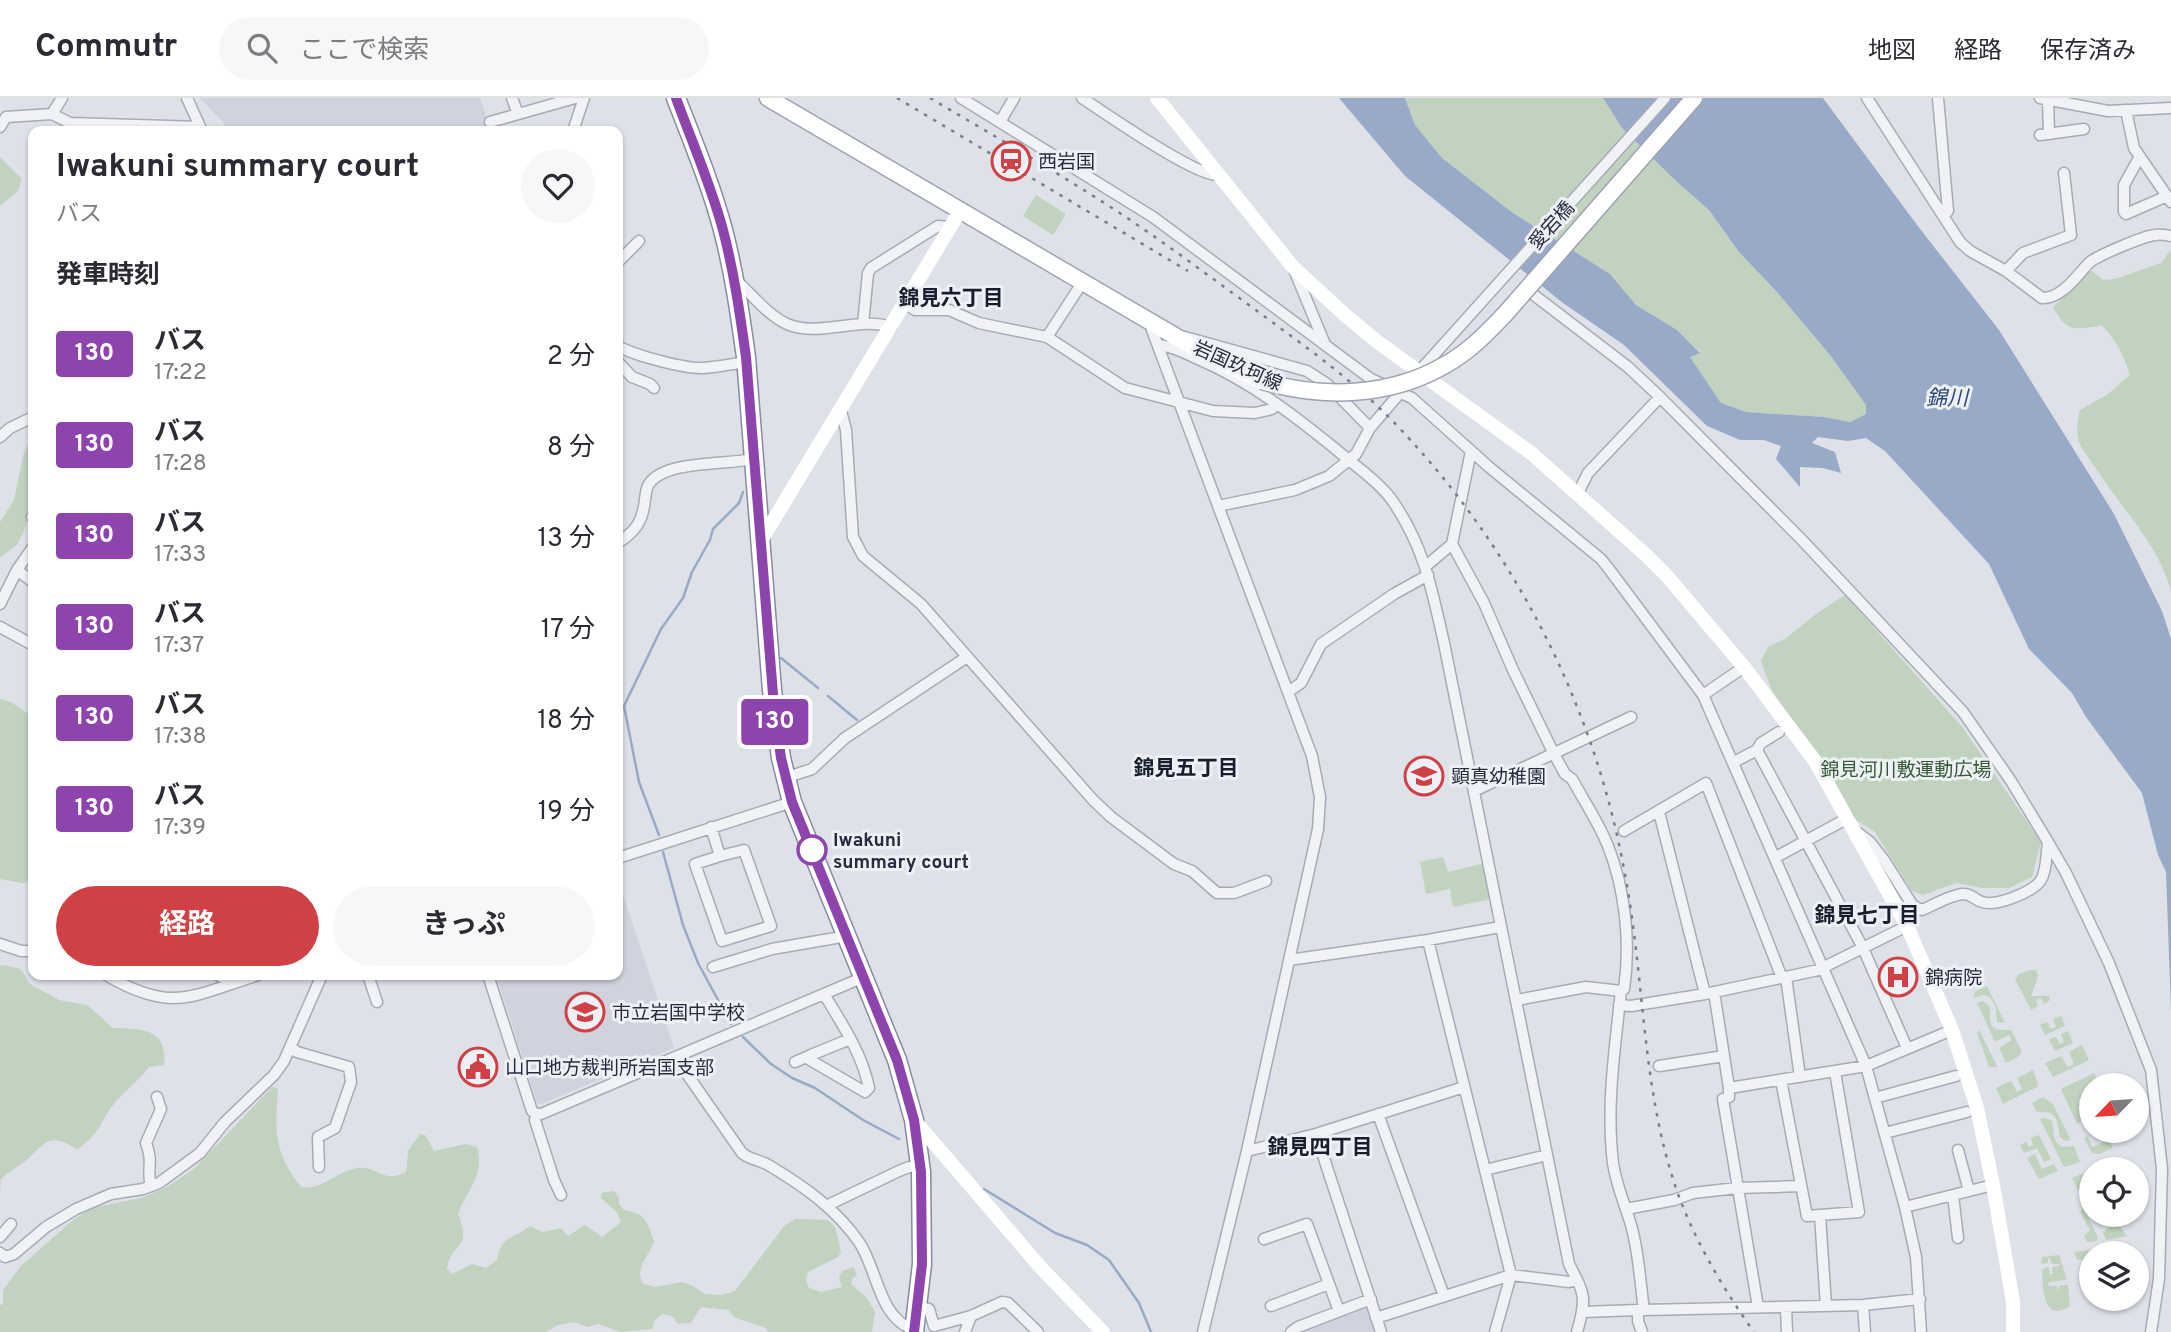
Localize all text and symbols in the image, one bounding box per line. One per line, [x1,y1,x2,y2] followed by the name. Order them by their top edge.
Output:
[219,17,709,80] search box
[35,27,177,69] text: Commutr
[243,29,281,67] icon: search
[299,35,429,68] text: ここで検索
[1868,37,1916,67] text: 地図
[1954,37,2002,67] text: 経路
[2040,37,2136,67] text: 保存済み
[990,140,1032,182] station icon: 西岩国
[56,147,419,189] text: Iwakuni summary court
[521,149,595,223] button: heart
[1038,151,1095,175] place label: 西岩国
[1524,197,1580,256] street label: 愛宕橋
[56,201,102,230] text: バス
[56,260,160,293] text: 発車時刻
[899,286,1004,313] district label: 錦見六丁目
[154,326,206,359] text: バス
[1189,337,1285,397] street label: 岩国玖珂線
[75,339,114,369] text: 130
[547,341,595,374] text: 2 分
[154,359,207,388] text: 17:22
[1926,386,1970,413] water label: 錦川
[154,417,206,450] text: バス
[75,430,114,460] text: 130
[547,432,595,465] text: 8 分
[154,450,207,479] text: 17:28
[154,508,206,541] text: バス
[75,521,114,551] text: 130
[538,523,595,556] text: 13 分
[154,541,206,570] text: 17:33
[154,599,206,632] text: バス
[75,612,114,642] text: 130
[541,614,595,647] text: 17 分
[154,632,204,661] text: 17:37
[154,690,206,723] text: バス
[735,699,815,745] line badge: 130
[75,703,114,733] text: 130
[537,705,595,738] text: 18 分
[755,707,795,737] text: 130
[154,723,207,752] text: 17:38
[1403,755,1445,797] school or university icon: 顕真幼稚園
[1134,756,1239,783] district label: 錦見五丁目
[1820,759,1992,783] park label: 錦見河川敷運動広場
[1451,766,1546,790] place label: 顕真幼稚園
[154,781,206,814] text: バス
[75,794,114,824] text: 130
[538,796,595,829] text: 19 分
[154,814,206,843] text: 17:39
[833,829,969,875] place label: Iwakuni summary court
[797,835,827,865] marker: Iwakuni summary court
[56,886,319,966] button: 経路
[333,886,595,966] button: きっぷ
[1815,903,1920,930] district label: 錦見七丁目
[1877,956,1919,998] hospital icon: 錦病院
[1925,967,1982,991] place label: 錦病院
[564,991,606,1033] school or university icon: 市立岩国中学校
[612,1002,745,1026] place label: 市立岩国中学校
[457,1046,499,1088] public building icon: 山口地方裁判所岩国支部
[505,1057,714,1081] place label: 山口地方裁判所岩国支部
[2079,1073,2149,1143] north arrow
[2079,1073,2149,1311] map controls
[1268,1135,1373,1162] district label: 錦見四丁目
[2079,1157,2149,1227] button: locate
[2079,1241,2149,1311] button: layers

